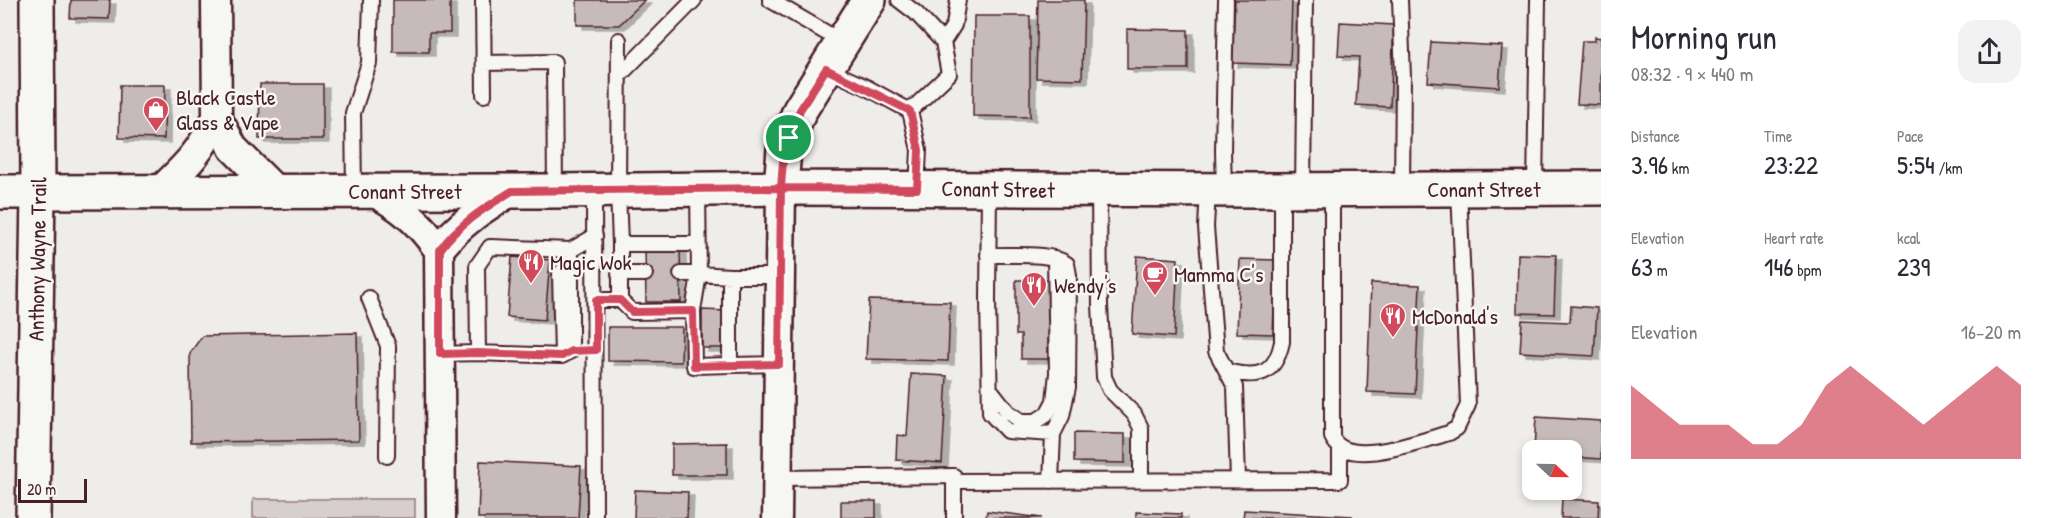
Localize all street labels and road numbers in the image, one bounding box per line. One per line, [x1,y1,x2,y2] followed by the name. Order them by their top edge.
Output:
[941,173,1055,205] street label: Conant Street
[1427,174,1541,204] street label: Conant Street
[348,176,462,206] street label: Conant Street
[21,177,53,341] street label: Anthony Wayne Trail

